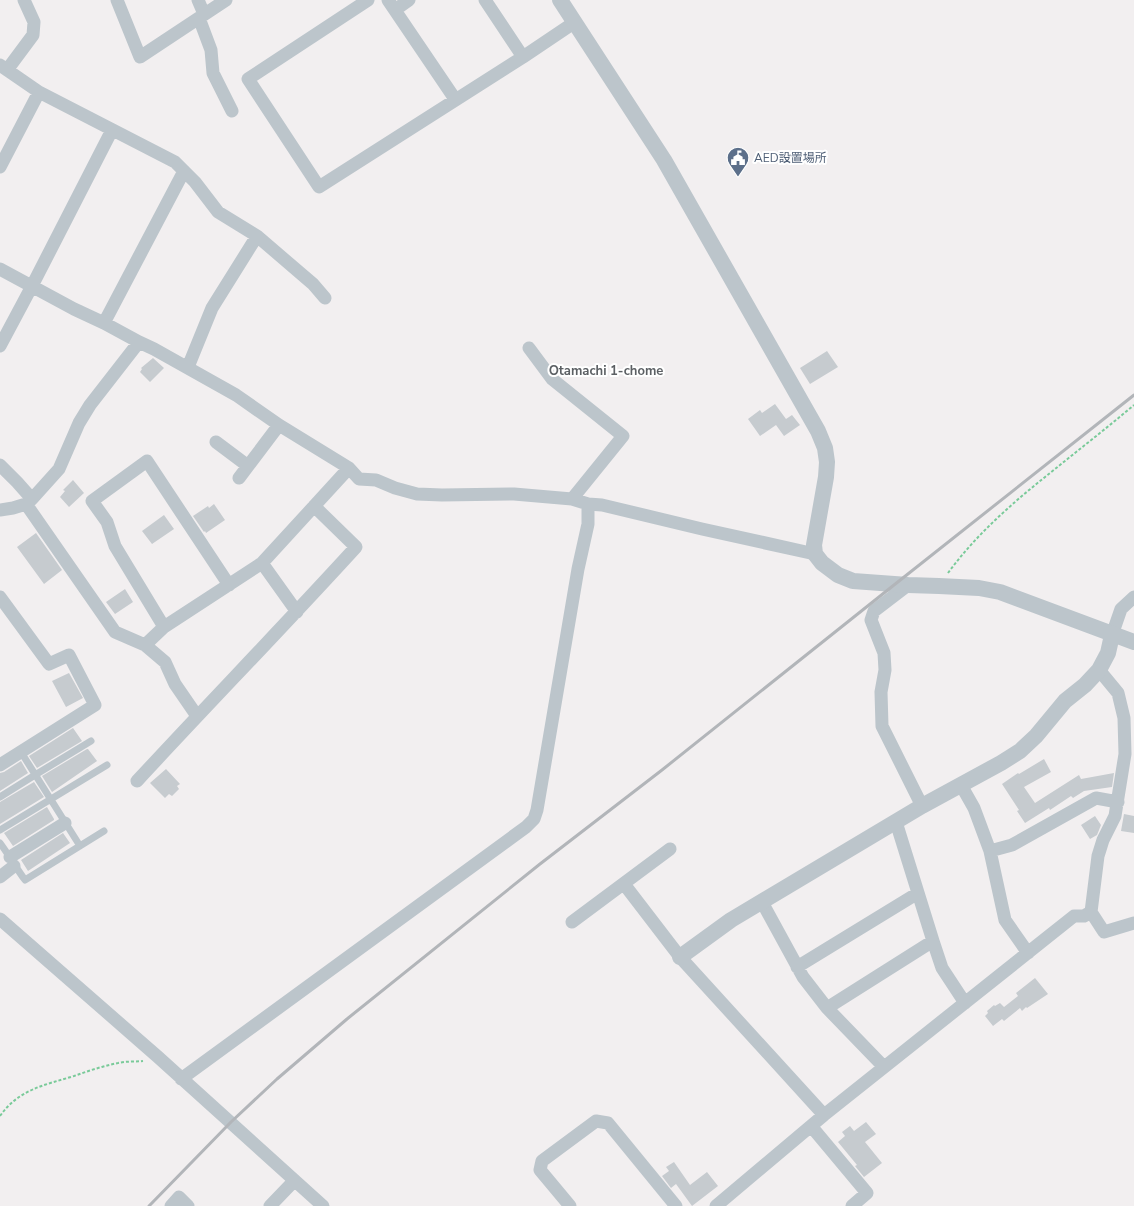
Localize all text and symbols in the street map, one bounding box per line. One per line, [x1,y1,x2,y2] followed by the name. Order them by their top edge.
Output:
[725,145,751,178] public building icon: AED設置場所
[754,150,827,166] place label: AED設置場所
[549,362,663,380] district label: Otamachi 1-chome

